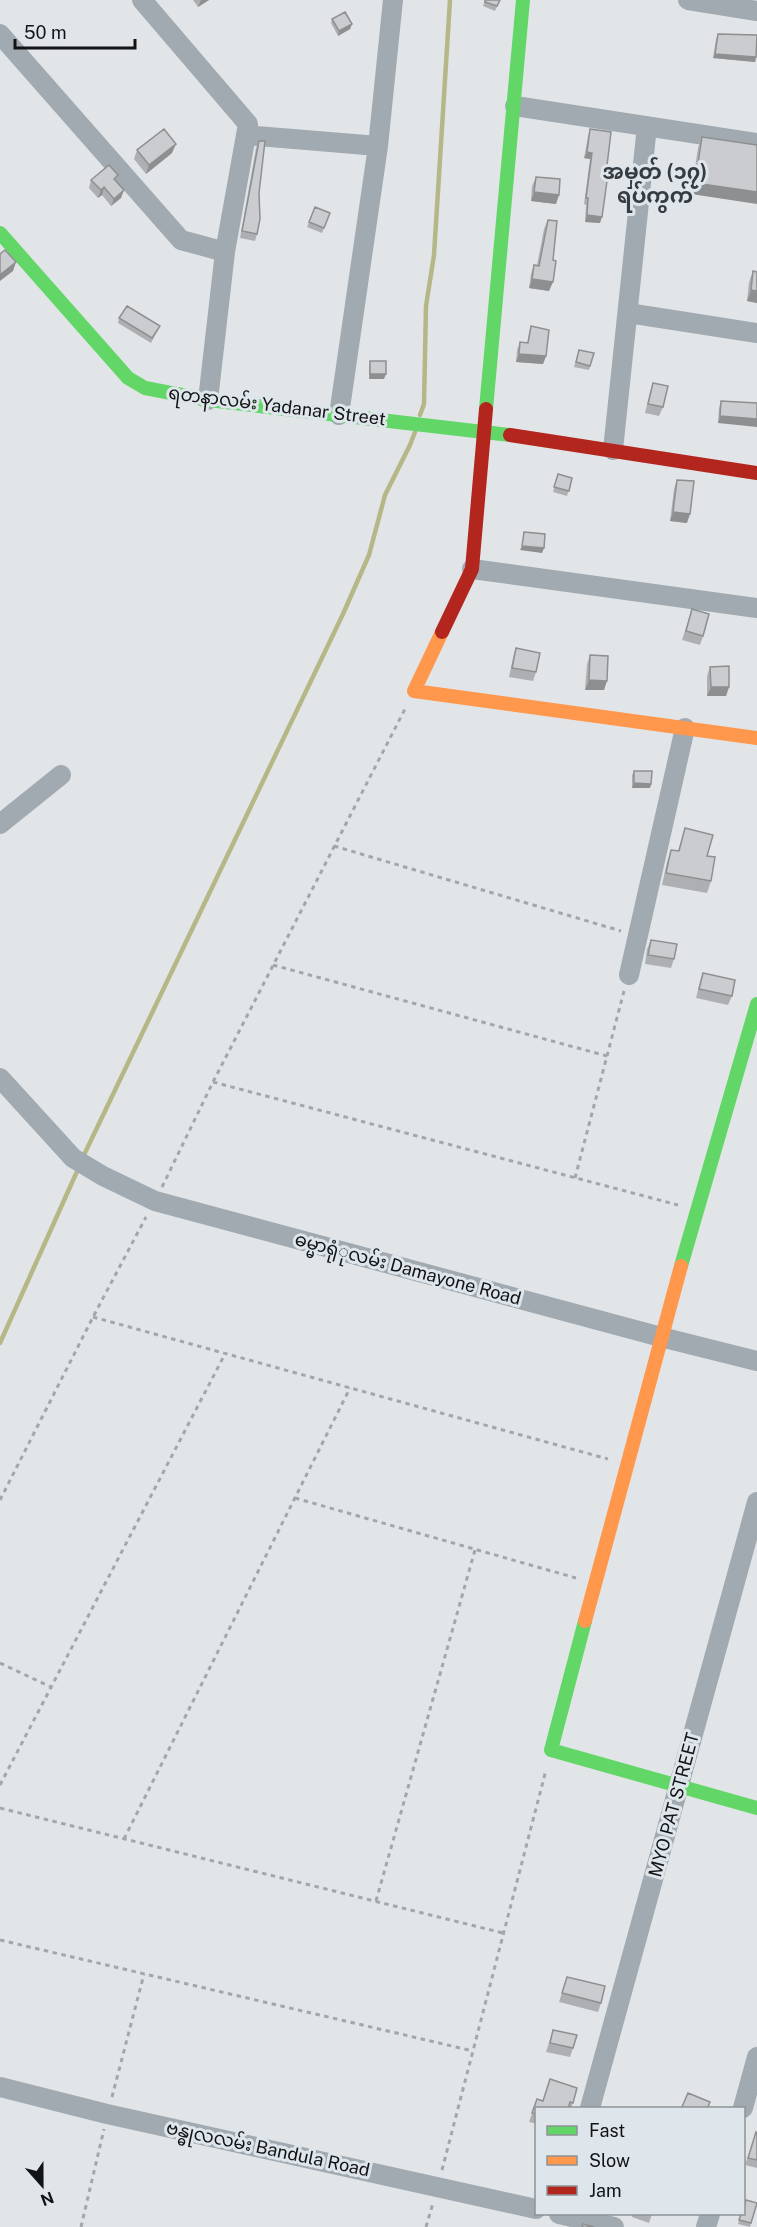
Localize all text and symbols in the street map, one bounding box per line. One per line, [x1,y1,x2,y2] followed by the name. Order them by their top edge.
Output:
[15,12,135,50] scale bar
[24,22,67,43] text: 50 m
[603,156,707,213] district label: အမှတ် (၁၇) ရပ်ကွက်
[167,380,387,434] street label: ရတနာလမ်း Yadanar Street
[291,1226,524,1314] street label: ဓမ္မာရုံုလမ်း Damayone Road
[644,1730,703,1879] street label: MYO PAT STREET
[535,2107,745,2215] legend
[163,2115,372,2186] street label: ဗန္ဓုလလမ်း Bandula Road
[589,2120,625,2141] text: Fast
[589,2150,630,2171] text: Slow
[12,2155,72,2215] north arrow
[589,2180,622,2201] text: Jam
[38,2187,56,2210] text: N

